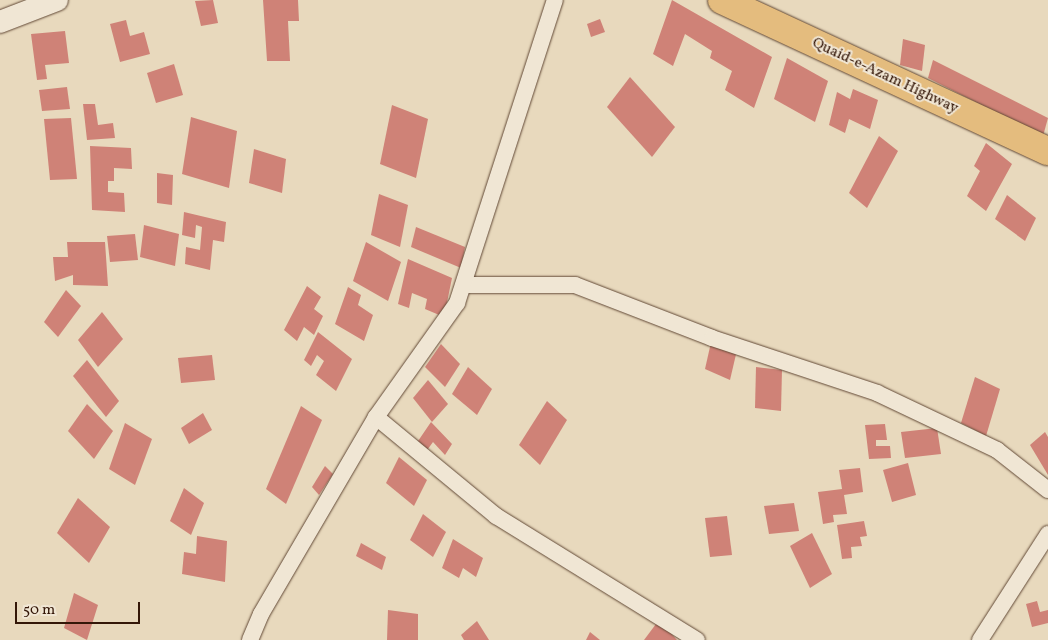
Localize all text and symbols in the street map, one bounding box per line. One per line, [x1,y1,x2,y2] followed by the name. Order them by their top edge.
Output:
[809,34,961,118] street label: Quaid-e-Azam Highway
[18,592,142,624] scale bar
[23,600,55,621] text: 50 m

